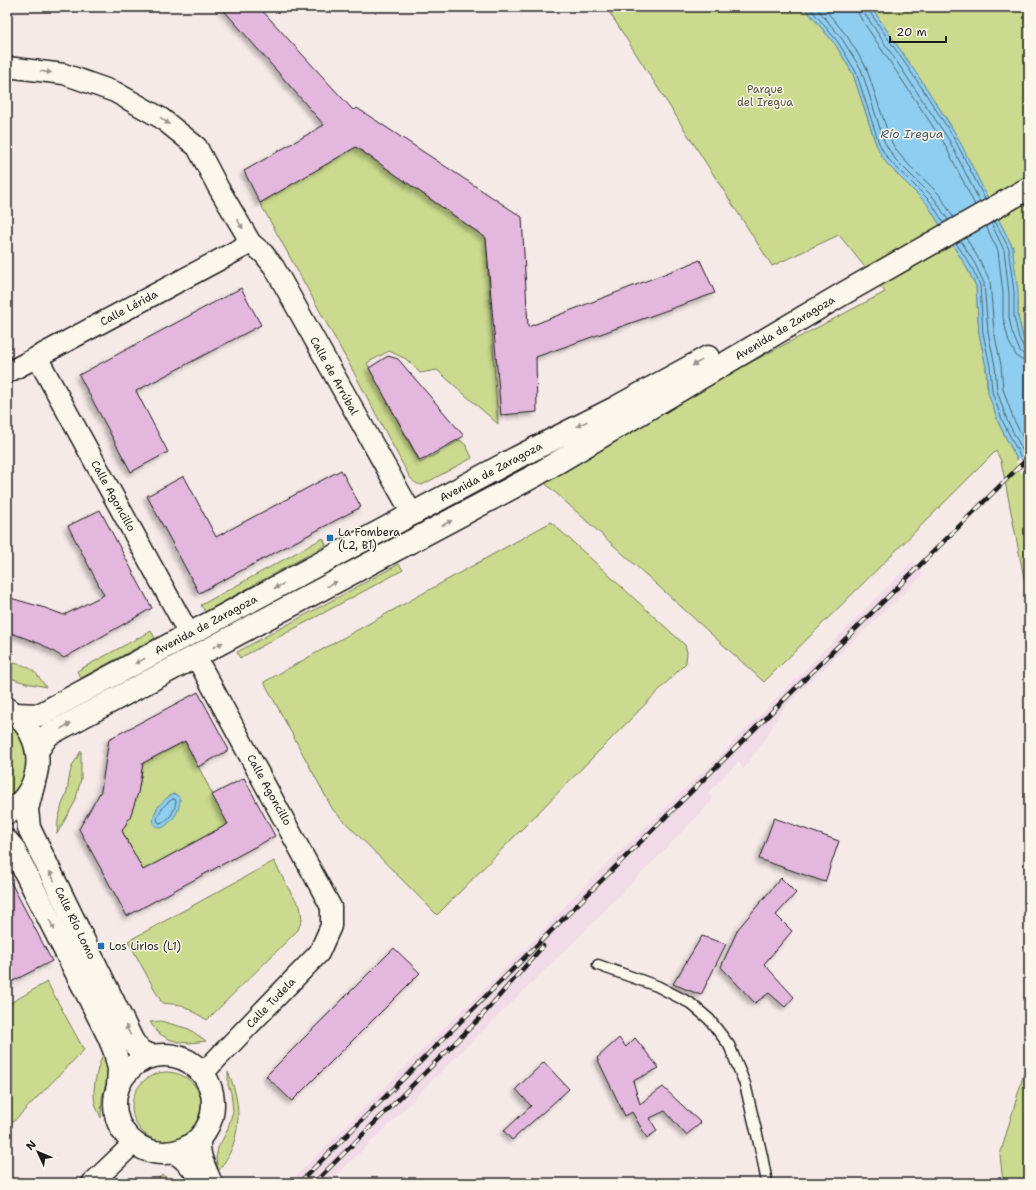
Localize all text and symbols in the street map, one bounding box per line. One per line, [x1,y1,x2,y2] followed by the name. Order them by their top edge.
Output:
[890,18,946,44] scale bar
[896,24,927,40] text: 20 m
[40,69,52,75] one-way arrow
[737,82,793,110] park label: Parque del Iregua
[159,117,170,125] one-way arrow
[881,126,943,142] water label: Río Iregua
[236,218,243,230] one-way arrow
[98,286,161,329] street label: Calle Lérida
[732,292,838,364] street label: Avenida de Zaragoza
[306,334,362,418] street label: Calle de Arrúbal
[691,360,703,367] one-way arrow
[576,421,588,428] one-way arrow
[437,439,545,505] street label: Avenida de Zaragoza
[87,458,139,535] street label: Calle Agoncillo
[441,519,453,526] one-way arrow
[338,525,400,553] place label: La Fombera (L2, B1)
[325,533,335,543] marker: La Fombera (L2, B1)
[326,580,338,587] one-way arrow
[273,582,285,589] one-way arrow
[152,592,260,658] street label: Avenida de Zaragoza
[212,642,223,648] one-way arrow
[134,657,146,664] one-way arrow
[60,722,71,729] one-way arrow
[243,752,295,829] street label: Calle Agoncillo
[49,870,55,881] one-way arrow
[51,884,99,962] street label: Calle Río Lomo
[48,919,55,930] one-way arrow
[109,939,181,954] place label: Los Lirios (L1)
[96,941,106,951] marker: Los Lirios (L1)
[243,974,299,1032] street label: Calle Tudela
[125,1024,131,1036] one-way arrow
[18,1132,58,1172] north arrow
[23,1137,40,1154] text: N

